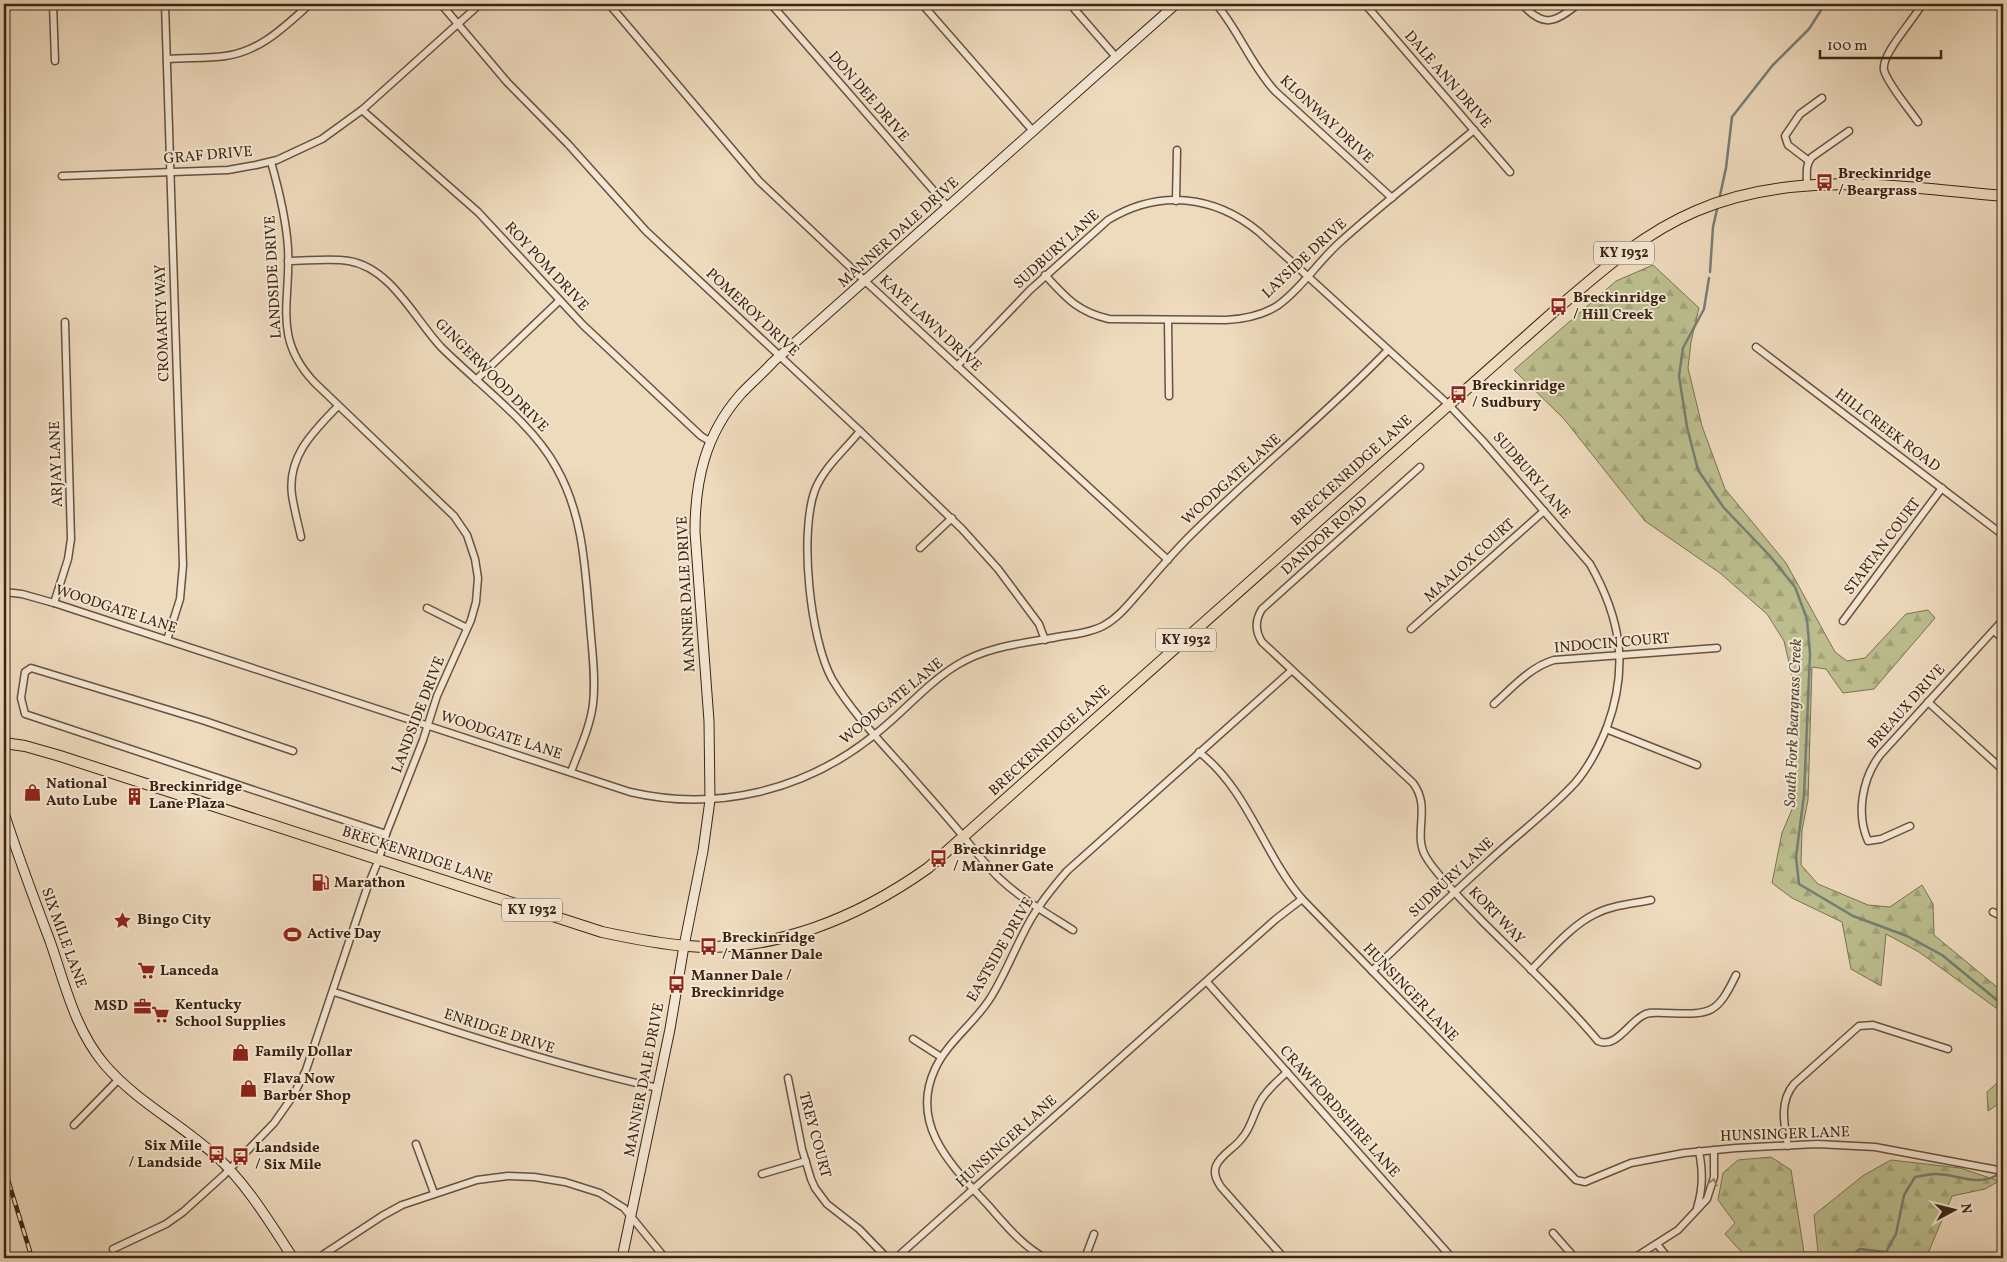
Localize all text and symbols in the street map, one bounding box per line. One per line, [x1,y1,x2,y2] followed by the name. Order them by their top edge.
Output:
[1399,27,1495,133] street label: DALE ANN DRIVE
[1820,28,1941,60] scale bar
[1827,36,1867,57] text: 100 m
[823,47,913,147] street label: DON DEE DRIVE
[1274,71,1378,169] street label: KLONWAY DRIVE
[163,142,253,170] street label: GRAF DRIVE
[1838,164,1931,202] place label: Breckinridge / Beargrass
[834,173,964,293] street label: MANNER DALE DRIVE
[1814,173,1834,193] bus stop icon: Breckinridge / Beargrass
[1009,206,1105,294] street label: SUDBURY LANE
[1258,214,1352,304] street label: LAYSIDE DRIVE
[260,215,288,339] street label: LANDSIDE DRIVE
[499,218,593,316] street label: ROY POM DRIVE
[1594,242,1654,264] road number: KY 1932
[150,263,176,382] street label: CROMARTY WAY
[700,264,804,362] street label: POMEROY DRIVE
[874,271,986,377] street label: KAYE LAWN DRIVE
[1573,288,1666,326] place label: Breckinridge / Hill Creek
[1549,297,1569,317] bus stop icon: Breckinridge / Hill Creek
[429,314,553,438] street label: GINGERWOOD DRIVE
[1472,376,1565,414] place label: Breckinridge / Sudbury
[1830,384,1944,478] street label: HILLCREEK ROAD
[1448,385,1468,405] bus stop icon: Breckinridge / Sudbury
[1287,411,1417,531] street label: BRECKENRIDGE LANE
[45,421,69,507] street label: ARJAY LANE
[1487,428,1575,524] street label: SUDBURY LANE
[1178,430,1286,530] street label: WOODGATE LANE
[1277,491,1373,581] street label: DANDOR ROAD
[1840,494,1926,600] street label: STARTAN COURT
[1420,514,1520,608] street label: MAALOX COURT
[672,515,702,673] street label: MANNER DALE DRIVE
[52,580,180,640] street label: WOODGATE LANE
[1156,628,1216,652] road number: KY 1932
[1553,628,1671,660] street label: INDOCIN COURT
[1780,638,1808,808] water label: South Fork Beargrass Creek
[387,654,451,776] street label: LANDSIDE DRIVE
[836,654,948,750] street label: WOODGATE LANE
[1863,660,1951,754] street label: BREAUX DRIVE
[985,681,1115,801] street label: BRECKENRIDGE LANE
[437,706,565,766] street label: WOODGATE LANE
[46,774,118,812] place label: National Auto Lube
[149,777,242,815] place label: Breckinridge Lane Plaza
[22,783,42,803] shop icon: National Auto Lube
[125,786,145,806] building icon: Breckinridge Lane Plaza
[339,822,495,890] street label: BRECKENRIDGE LANE
[1405,833,1499,923] street label: SUDBURY LANE
[953,840,1054,878] place label: Breckinridge / Manner Gate
[929,849,949,869] bus stop icon: Breckinridge / Manner Gate
[310,873,330,893] fuel station icon: Marathon
[334,873,405,894] place label: Marathon
[1463,882,1529,950] street label: KORT WAY
[35,885,91,991] street label: SIX MILE LANE
[962,894,1040,1006] street label: EASTSIDE DRIVE
[502,898,562,922] road number: KY 1932
[113,910,133,930] place icon: Bingo City
[137,910,212,931] place label: Bingo City
[283,924,303,944] sports icon: Active Day
[307,924,382,945] place label: Active Day
[722,928,823,966] place label: Breckinridge / Manner Dale
[698,937,718,957] bus stop icon: Breckinridge / Manner Dale
[1357,939,1463,1047] street label: HUNSINGER LANE
[136,961,156,981] supermarket icon: Lanceda
[160,961,219,982] place label: Lanceda
[691,966,792,1004] place label: Manner Dale / Breckinridge
[667,975,687,995] bus stop icon: Manner Dale / Breckinridge
[175,995,286,1033] place label: Kentucky School Supplies
[94,996,128,1017] place label: MSD
[132,996,152,1016] office icon: MSD
[620,1001,670,1159] street label: MANNER DALE DRIVE
[151,1004,171,1024] supermarket icon: Kentucky School Supplies
[441,1004,557,1060] street label: ENRIDGE DRIVE
[1274,1041,1404,1183] street label: CRAWFORDSHIRE LANE
[231,1042,251,1062] shop icon: Family Dollar
[255,1042,352,1063] place label: Family Dollar
[263,1069,351,1107] place label: Flava Now Barber Shop
[239,1078,259,1098] shop icon: Flava Now Barber Shop
[792,1090,836,1180] street label: TREY COURT
[952,1091,1062,1193] street label: HUNSINGER LANE
[1720,1122,1850,1148] street label: HUNSINGER LANE
[129,1136,202,1174] place label: Six Mile / Landside
[255,1138,322,1176] place label: Landside / Six Mile
[206,1145,226,1165] bus stop icon: Six Mile / Landside
[231,1147,251,1167] bus stop icon: Landside / Six Mile
[1707,1178,1718,1187] one-way arrow
[1930,1184,1980,1234] north arrow
[1955,1202,1975,1215] text: N

